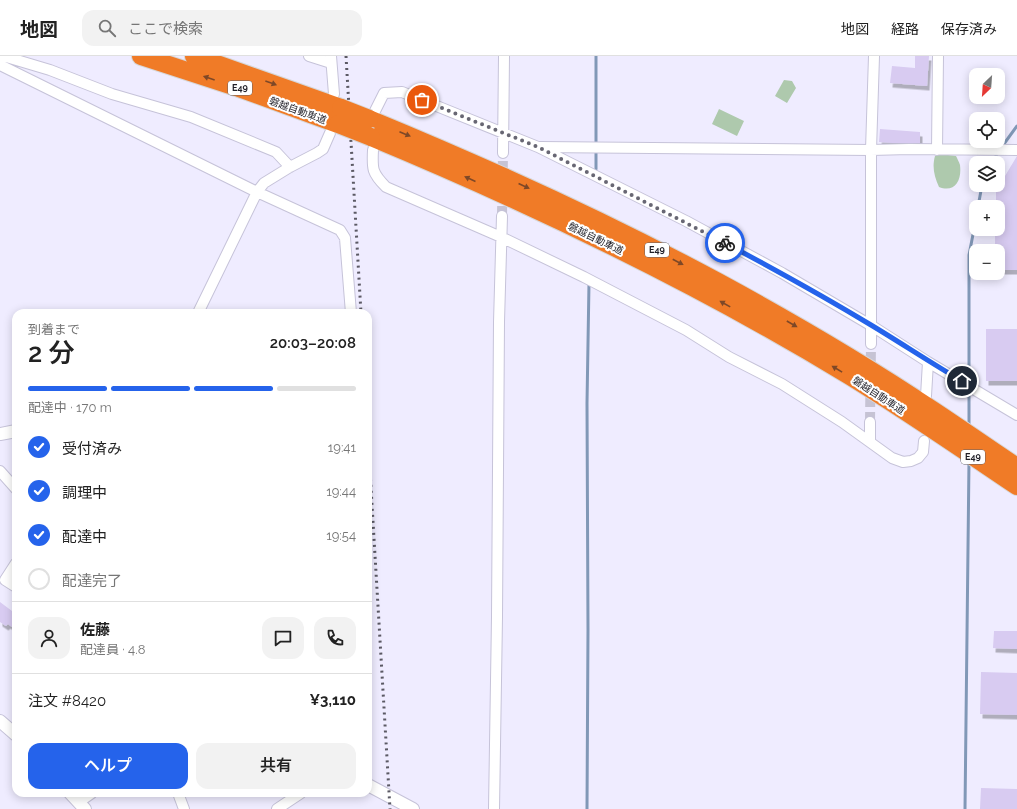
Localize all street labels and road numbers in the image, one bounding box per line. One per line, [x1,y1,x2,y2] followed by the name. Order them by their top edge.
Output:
[228,81,252,95] road number: E49
[268,95,328,126] street label: 磐越自動車道
[566,220,625,257] street label: 磐越自動車道
[645,243,669,257] road number: E49
[851,374,907,416] street label: 磐越自動車道
[961,450,985,464] road number: E49

